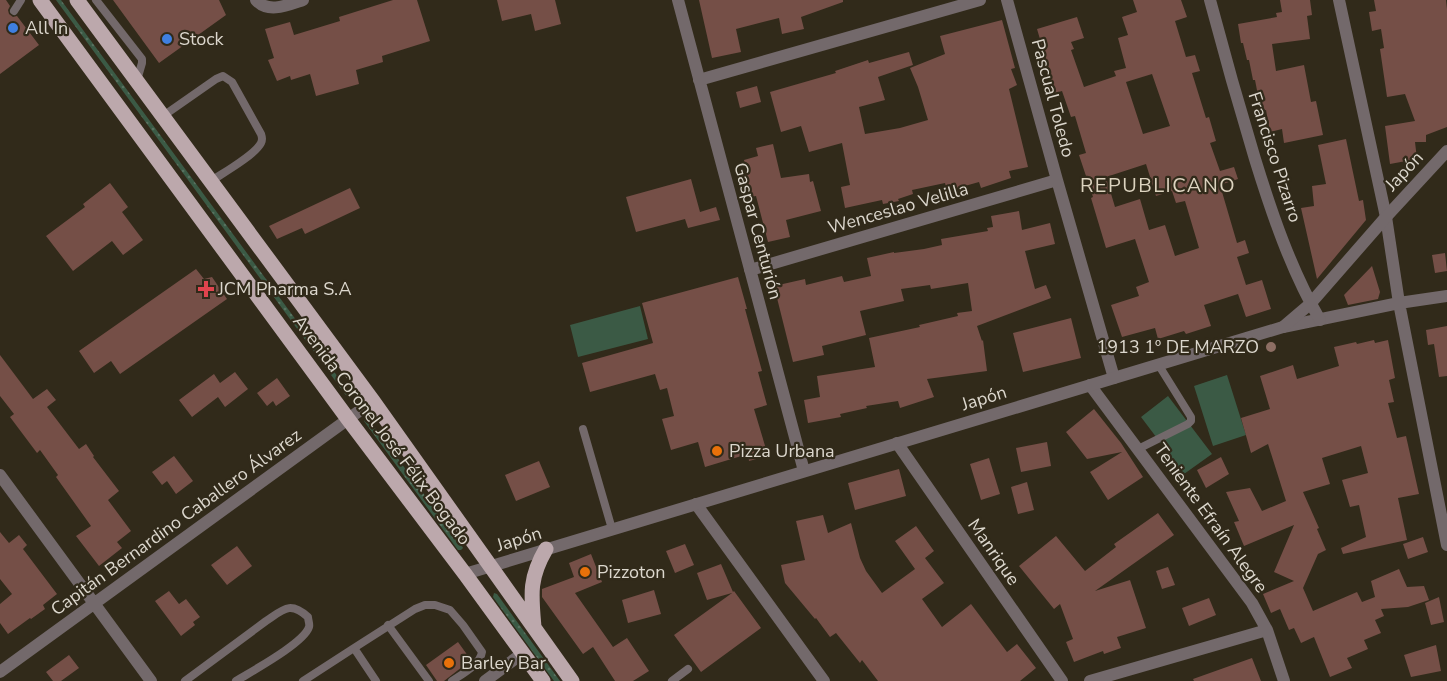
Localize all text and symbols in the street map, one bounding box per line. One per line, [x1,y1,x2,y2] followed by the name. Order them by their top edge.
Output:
[25,16,68,40] place label: All In
[6,21,20,35] marker: All In
[179,27,225,51] place label: Stock
[160,32,174,46] marker: Stock
[1026,36,1080,160] street label: Pascual Toledo
[1243,89,1307,225] street label: Francisco Pizarro
[1379,146,1428,197] street label: Japón
[728,160,788,302] street label: Gaspar Centurión
[1080,172,1236,199] district label: REPUBLICANO
[825,176,971,240] street label: Wenceslao Velilla
[217,277,352,301] place label: JCM Pharma S.A
[199,282,213,296] marker: JCM Pharma S.A
[288,310,476,550] street label: Avenida Coronel José Félix Bogado
[1096,335,1259,359] place label: 1913 1º DE MARZO
[1264,340,1278,354] marker: 1913 1º DE MARZO
[957,380,1010,417] street label: Japón
[46,423,306,621] street label: Capitán Bernardino Caballero Álvarez
[1149,438,1273,598] street label: Teniente Efraín Alegre
[729,439,835,463] place label: Pizza Urbana
[710,444,724,458] marker: Pizza Urbana
[962,514,1026,590] street label: Manrique
[492,521,545,558] street label: Japón
[597,560,665,584] place label: Pizzoton
[578,565,592,579] marker: Pizzoton
[461,651,546,675] place label: Barley Bar
[442,656,456,670] marker: Barley Bar

